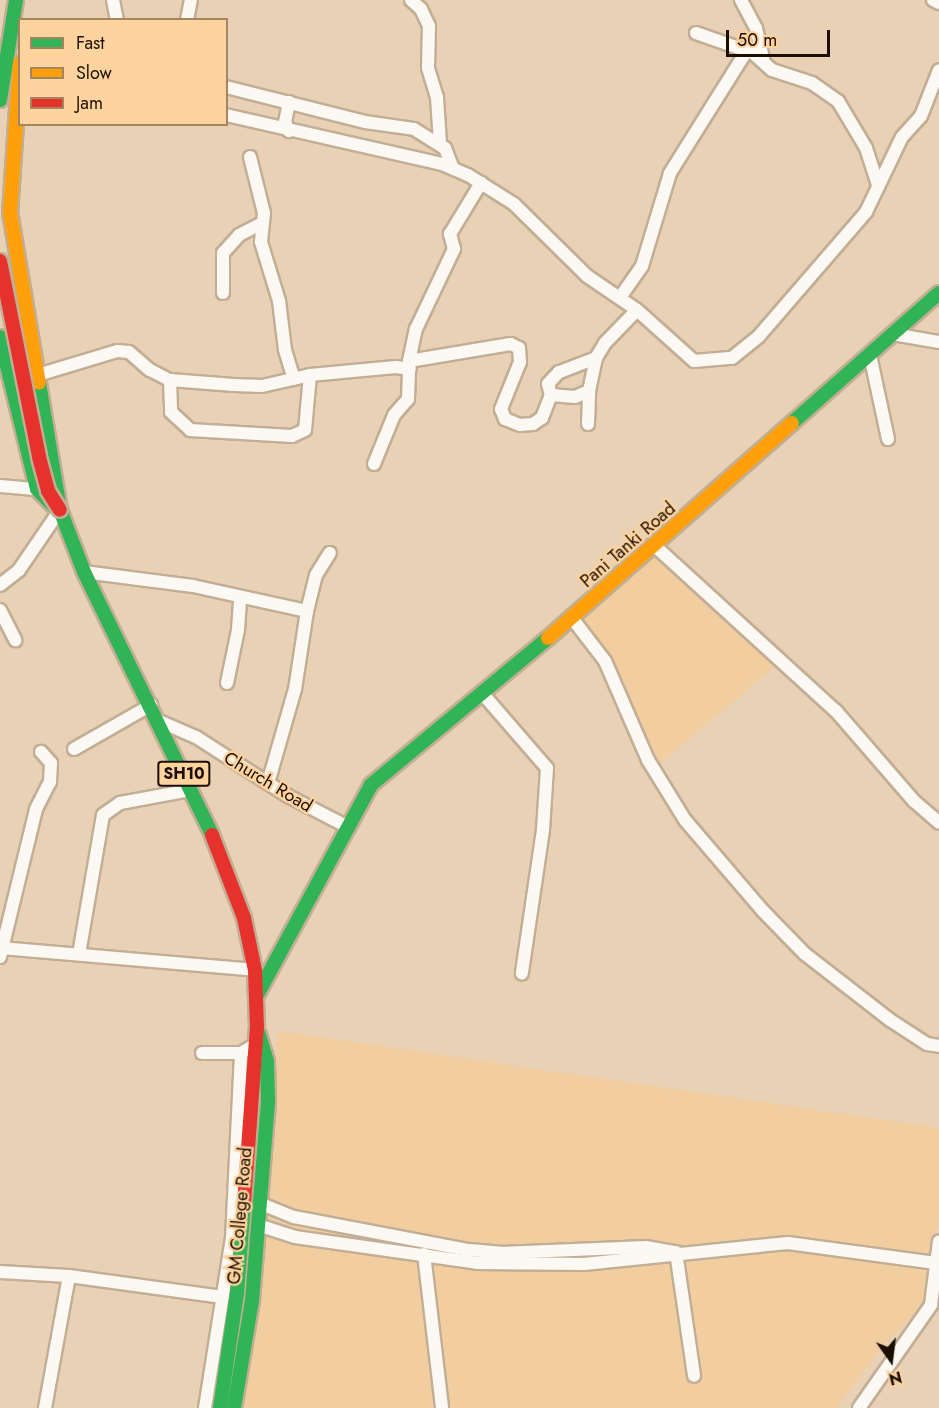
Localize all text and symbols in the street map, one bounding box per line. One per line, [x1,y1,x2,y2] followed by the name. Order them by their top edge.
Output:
[18,18,228,126] legend
[729,18,832,56] scale bar
[737,27,777,53] text: 50 m
[76,30,105,56] text: Fast
[76,60,112,86] text: Slow
[76,90,103,116] text: Jam
[576,498,680,592] street label: Pani Tanki Road
[220,747,316,817] street label: Church Road
[157,761,211,787] road number: SH10
[223,1147,257,1285] street label: GM College Road
[861,1330,921,1390] north arrow
[887,1365,904,1391] text: N

